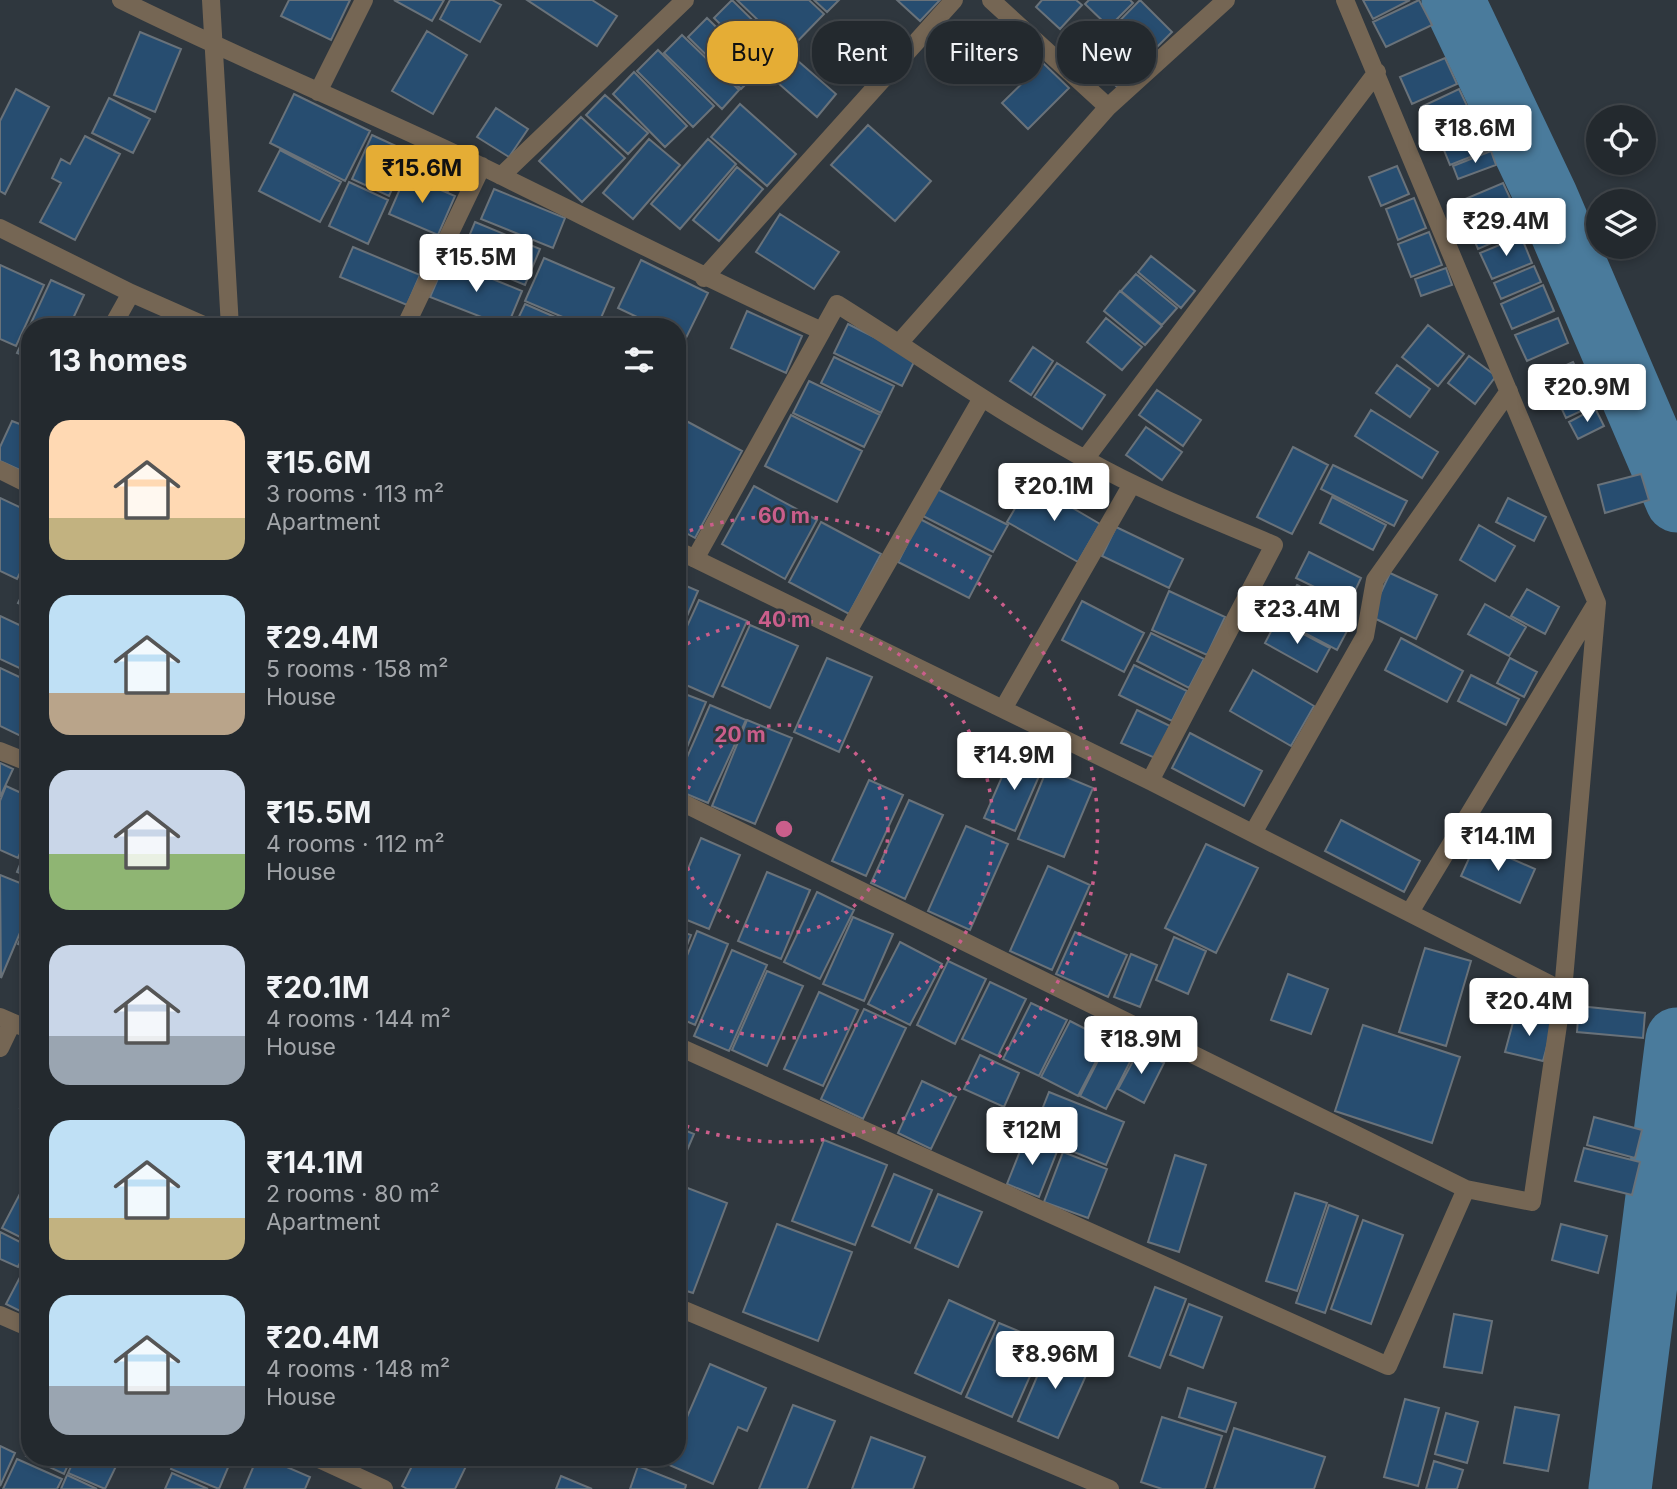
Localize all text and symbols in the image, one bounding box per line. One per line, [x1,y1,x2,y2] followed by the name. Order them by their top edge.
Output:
[707,21,798,84] chip: Buy
[812,21,912,84] chip: Rent
[926,21,1043,84] chip: Filters
[1057,21,1156,84] chip: New
[1586,105,1656,259] map controls
[1586,105,1656,175] button: locate
[1418,106,1532,165] pin: ₹18.6M
[1435,114,1515,142] text: ₹18.6M
[365,146,479,205] pin: ₹15.6M
[382,154,462,182] text: ₹15.6M
[1586,189,1656,259] button: layers
[1449,198,1563,258] pin: ₹29.4M
[1463,207,1549,235] text: ₹29.4M
[419,234,533,294] pin: ₹15.5M
[436,243,516,271] text: ₹15.5M
[620,341,658,379] icon: filters
[49,342,188,378] text: 13 homes
[1530,364,1644,424] pin: ₹20.9M
[1544,373,1630,401] text: ₹20.9M
[266,444,371,480] text: ₹15.6M
[105,448,189,532] icon: home
[997,463,1111,523] pin: ₹20.1M
[1014,472,1094,500] text: ₹20.1M
[266,480,444,508] text: 3 rooms · 113 m²
[758,503,810,528] text: 60 m
[266,508,380,536] text: Apartment
[1240,586,1354,646] pin: ₹23.4M
[1254,595,1340,623] text: ₹23.4M
[758,607,810,632] text: 40 m
[266,619,379,655] text: ₹29.4M
[105,623,189,707] icon: home
[266,655,449,683] text: 5 rooms · 158 m²
[266,683,336,711] text: House
[714,722,766,747] text: 20 m
[957,732,1071,792] pin: ₹14.9M
[973,741,1055,769] text: ₹14.9M
[266,794,372,830] text: ₹15.5M
[105,798,189,882] icon: home
[1441,814,1555,873] pin: ₹14.1M
[772,817,796,841] centre of rings
[1461,822,1535,850] text: ₹14.1M
[266,830,445,858] text: 4 rooms · 112 m²
[266,858,336,886] text: House
[266,969,370,1005] text: ₹20.1M
[105,973,189,1057] icon: home
[1472,978,1586,1038] pin: ₹20.4M
[1485,987,1573,1015] text: ₹20.4M
[266,1005,451,1033] text: 4 rooms · 144 m²
[1084,1016,1198,1076] pin: ₹18.9M
[1100,1025,1182,1053] text: ₹18.9M
[266,1033,336,1061] text: House
[991,1108,1073,1167] pin: ₹12M
[1003,1116,1061,1144] text: ₹12M
[266,1144,364,1180] text: ₹14.1M
[105,1148,189,1232] icon: home
[266,1180,440,1208] text: 2 rooms · 80 m²
[266,1208,380,1236] text: Apartment
[266,1319,380,1355] text: ₹20.4M
[105,1323,189,1407] icon: home
[998,1332,1112,1391] pin: ₹8.96M
[1012,1340,1098,1368] text: ₹8.96M
[266,1355,450,1383] text: 4 rooms · 148 m²
[266,1383,336,1411] text: House

